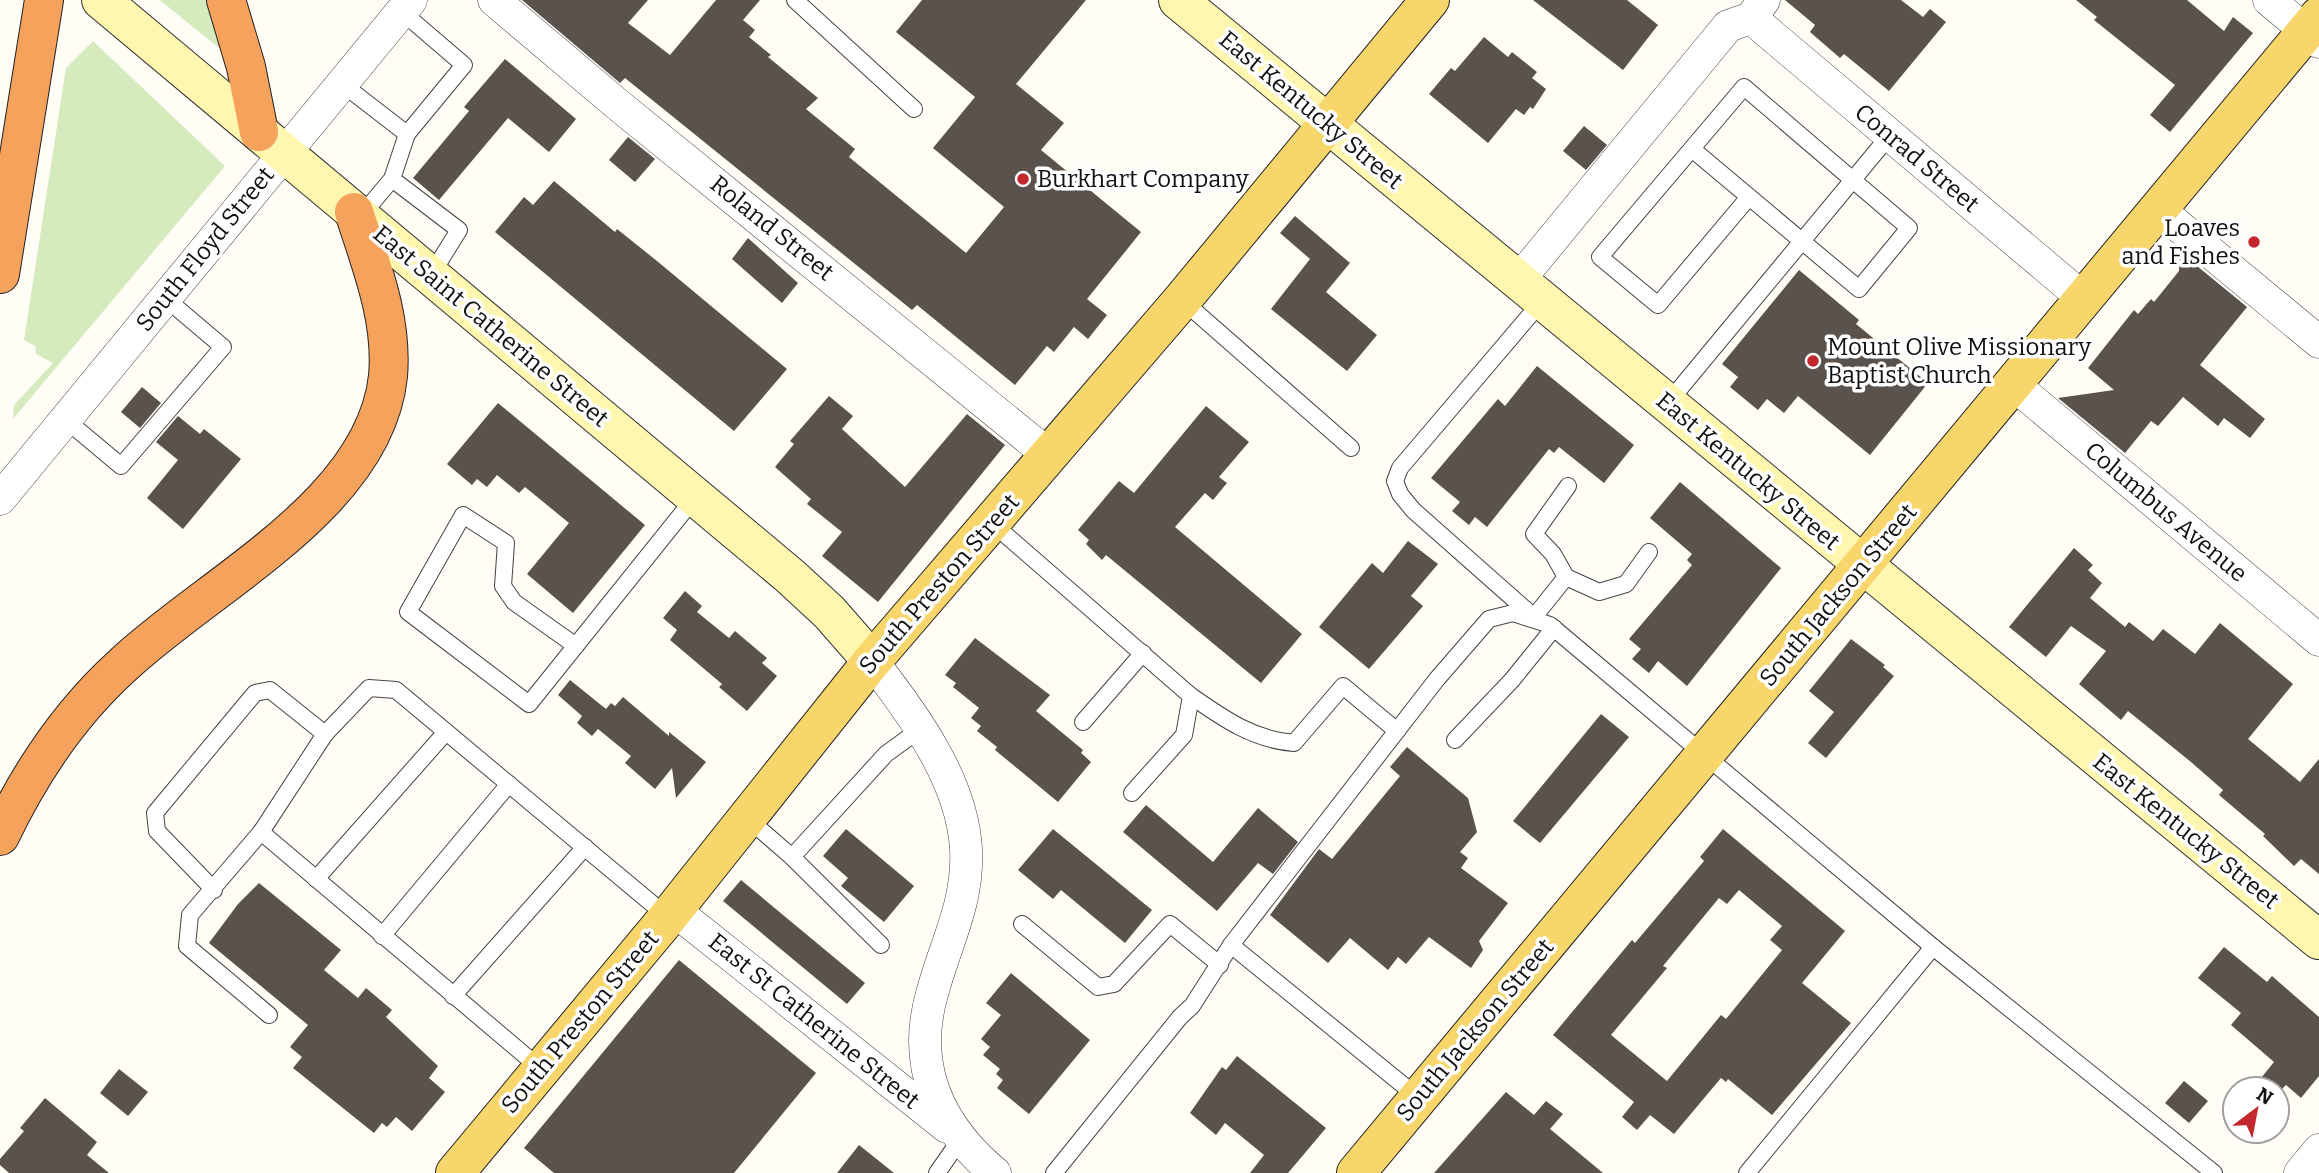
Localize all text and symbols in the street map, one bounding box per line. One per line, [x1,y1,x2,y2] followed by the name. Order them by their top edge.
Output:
[1214,25,1409,195] street label: East Kentucky Street
[1849,98,1985,218] street label: Conrad Street
[130,161,280,337] street label: South Floyd Street
[1037,165,1249,193] place label: Burkhart Company
[705,170,840,287] street label: Roland Street
[1015,171,1031,187] marker: Burkhart Company
[2121,214,2240,270] place label: Loaves and Fishes
[368,219,614,433] street label: East Saint Catherine Street
[2246,234,2262,250] marker: Loaves and Fishes
[1827,333,2091,389] place label: Mount Olive Missionary Baptist Church
[1805,353,1821,369] marker: Mount Olive Missionary Baptist Church
[1651,386,1846,556] street label: East Kentucky Street
[2079,436,2253,588] street label: Columbus Avenue
[853,488,1025,680] street label: South Preston Street
[1754,498,1923,692] street label: South Jackson Street
[2087,747,2285,915] street label: East Kentucky Street
[495,925,665,1119] street label: South Preston Street
[703,927,925,1115] street label: East St Catherine Street
[1391,933,1560,1127] street label: South Jackson Street
[2221,1075,2291,1145] north arrow
[2252,1082,2277,1110] text: N

